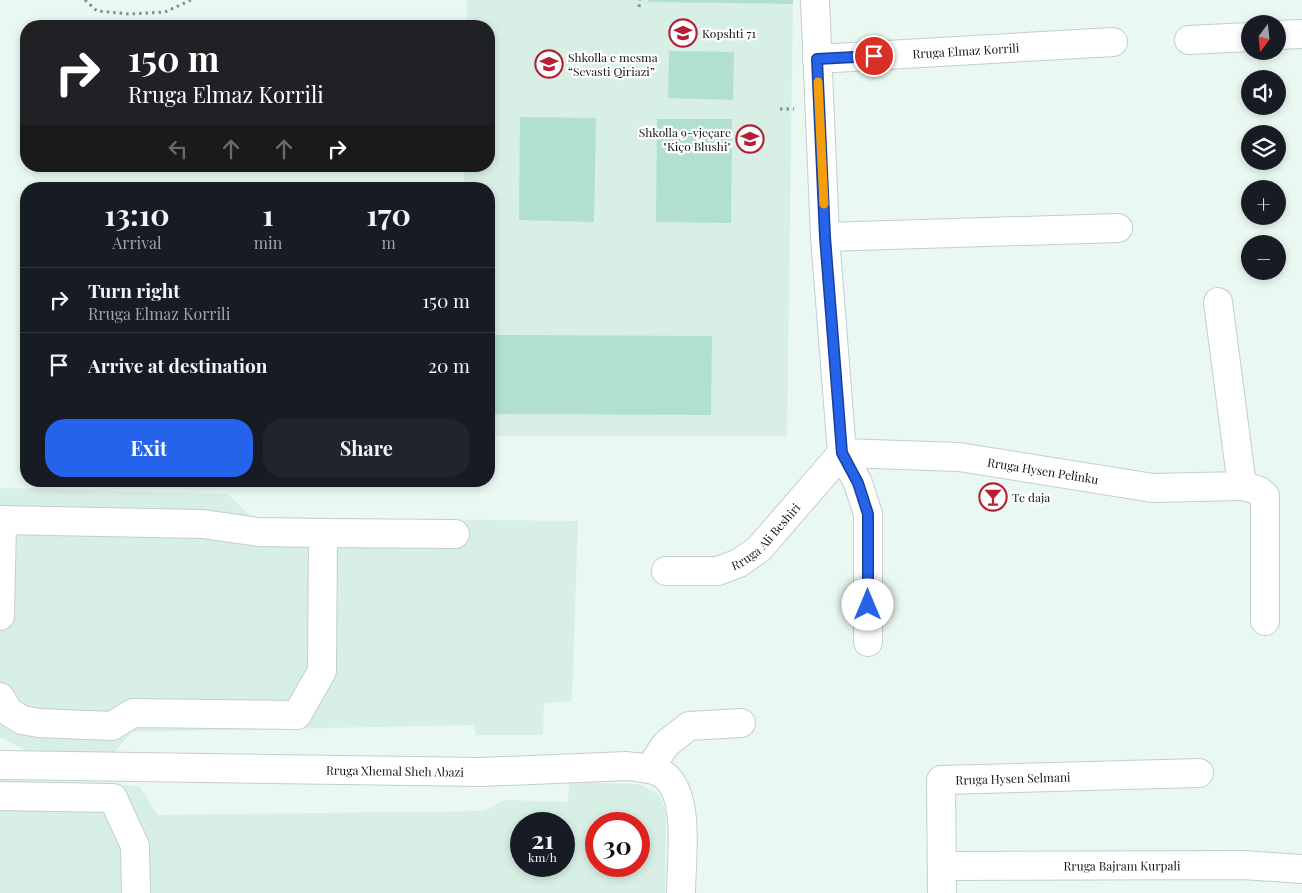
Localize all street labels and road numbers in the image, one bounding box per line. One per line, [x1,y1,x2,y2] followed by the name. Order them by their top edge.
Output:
[912,39,1020,62] street label: Rruga Elmaz Korrili
[986,454,1100,487] street label: Rruga Hysen Pelinku
[729,499,804,573] street label: Rruga Ali Beshiri
[326,762,464,780] street label: Rruga Xhemal Sheh Abazi
[955,768,1071,788] street label: Rruga Hysen Selmani
[1063,857,1181,874] street label: Rruga Bajram Kurpali

